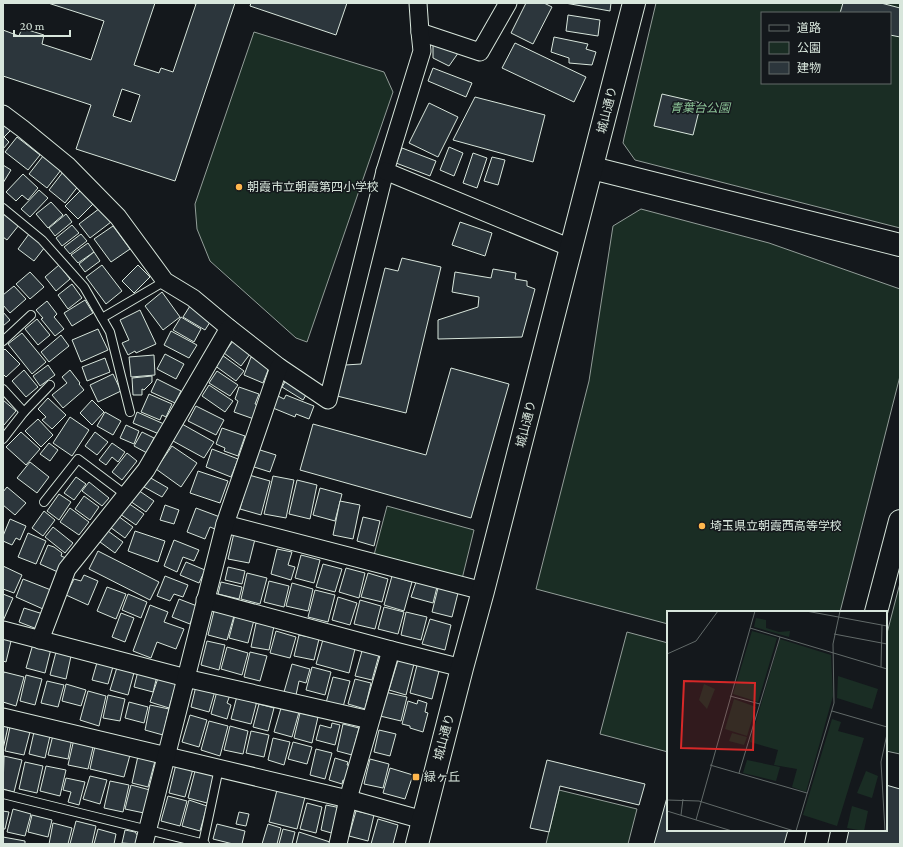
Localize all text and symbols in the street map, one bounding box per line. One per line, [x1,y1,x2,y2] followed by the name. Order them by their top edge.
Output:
[14,12,70,38] scale bar
[761,12,891,84] legend
[20,19,45,33] text: 20 m
[797,21,821,35] text: 道路
[797,41,821,55] text: 公園
[797,61,821,75] text: 建物
[594,85,620,135] street label: 城山通り
[670,101,732,115] park label: 青葉台公園
[247,180,379,194] place label: 朝霞市立朝霞第四小学校
[234,182,244,192] marker: 朝霞市立朝霞第四小学校
[513,399,539,449] street label: 城山通り
[710,519,842,533] place label: 埼玉県立朝霞西高等学校
[697,521,707,531] marker: 埼玉県立朝霞西高等学校
[667,611,887,831] inset map
[431,712,457,762] street label: 城山通り
[424,770,460,784] place label: 緑ヶ丘
[411,772,421,782] marker: 緑ヶ丘

